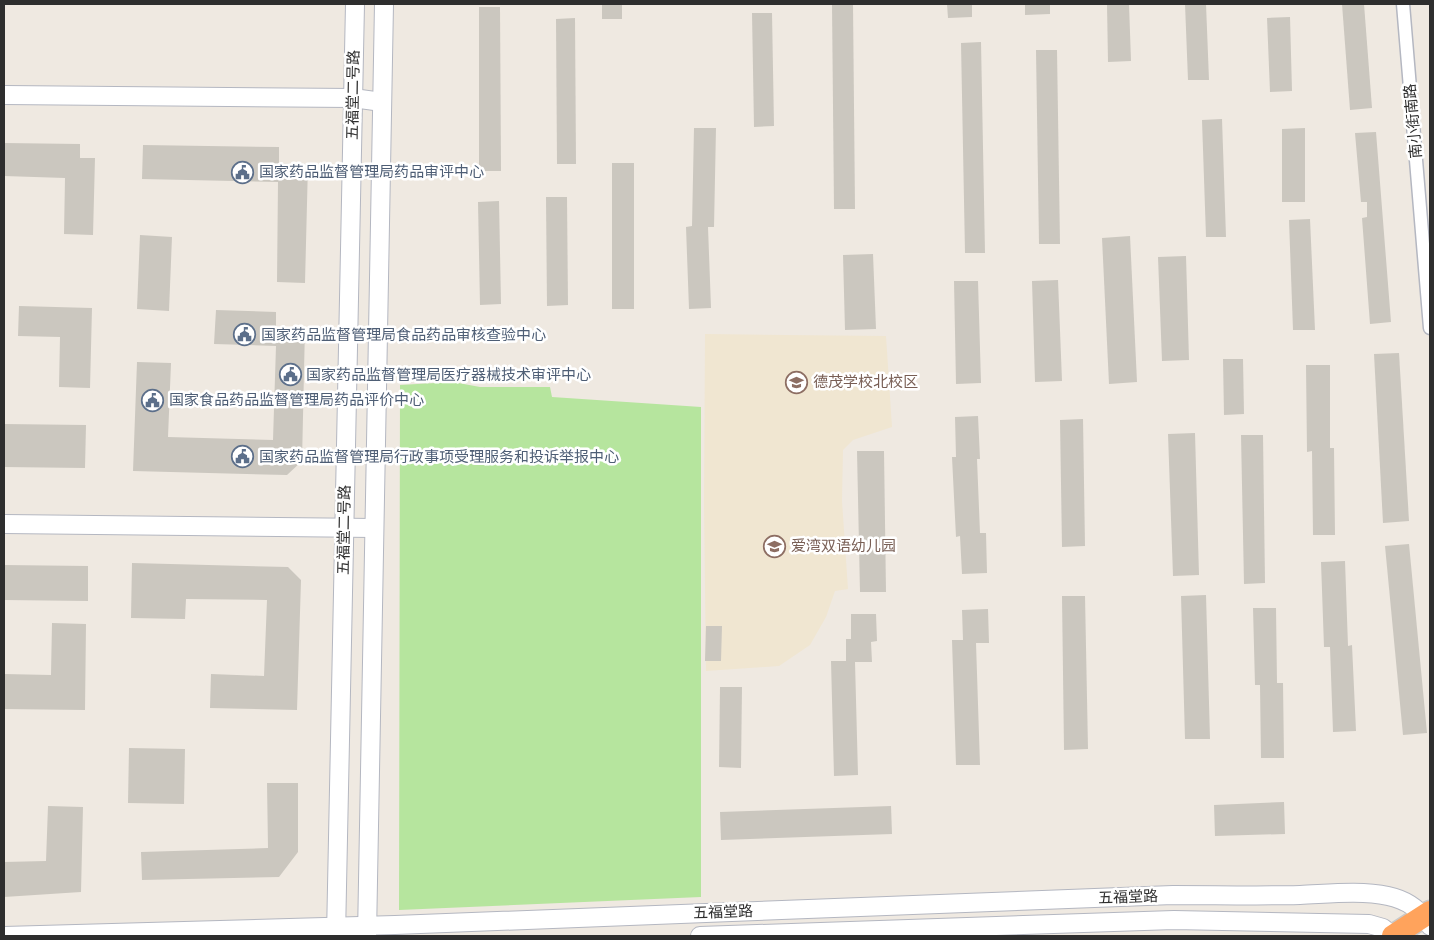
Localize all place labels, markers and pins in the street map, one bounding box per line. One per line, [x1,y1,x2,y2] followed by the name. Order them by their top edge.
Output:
[231,160,255,184] public building icon: 国家药品监督管理局药品审评中心
[259,161,484,182] place label: 国家药品监督管理局药品审评中心
[233,323,257,347] public building icon: 国家药品监督管理局食品药品审核查验中心
[261,324,546,345] place label: 国家药品监督管理局食品药品审核查验中心
[278,363,302,387] public building icon: 国家药品监督管理局医疗器械技术审评中心
[306,364,591,385] place label: 国家药品监督管理局医疗器械技术审评中心
[785,370,809,394] school or university icon: 德茂学校北校区
[813,371,918,392] place label: 德茂学校北校区
[141,388,165,412] public building icon: 国家食品药品监督管理局药品评价中心
[169,389,424,410] place label: 国家食品药品监督管理局药品评价中心
[231,445,255,469] public building icon: 国家药品监督管理局行政事项受理服务和投诉举报中心
[259,446,619,467] place label: 国家药品监督管理局行政事项受理服务和投诉举报中心
[763,534,787,558] school or university icon: 爱湾双语幼儿园
[791,535,896,556] place label: 爱湾双语幼儿园

